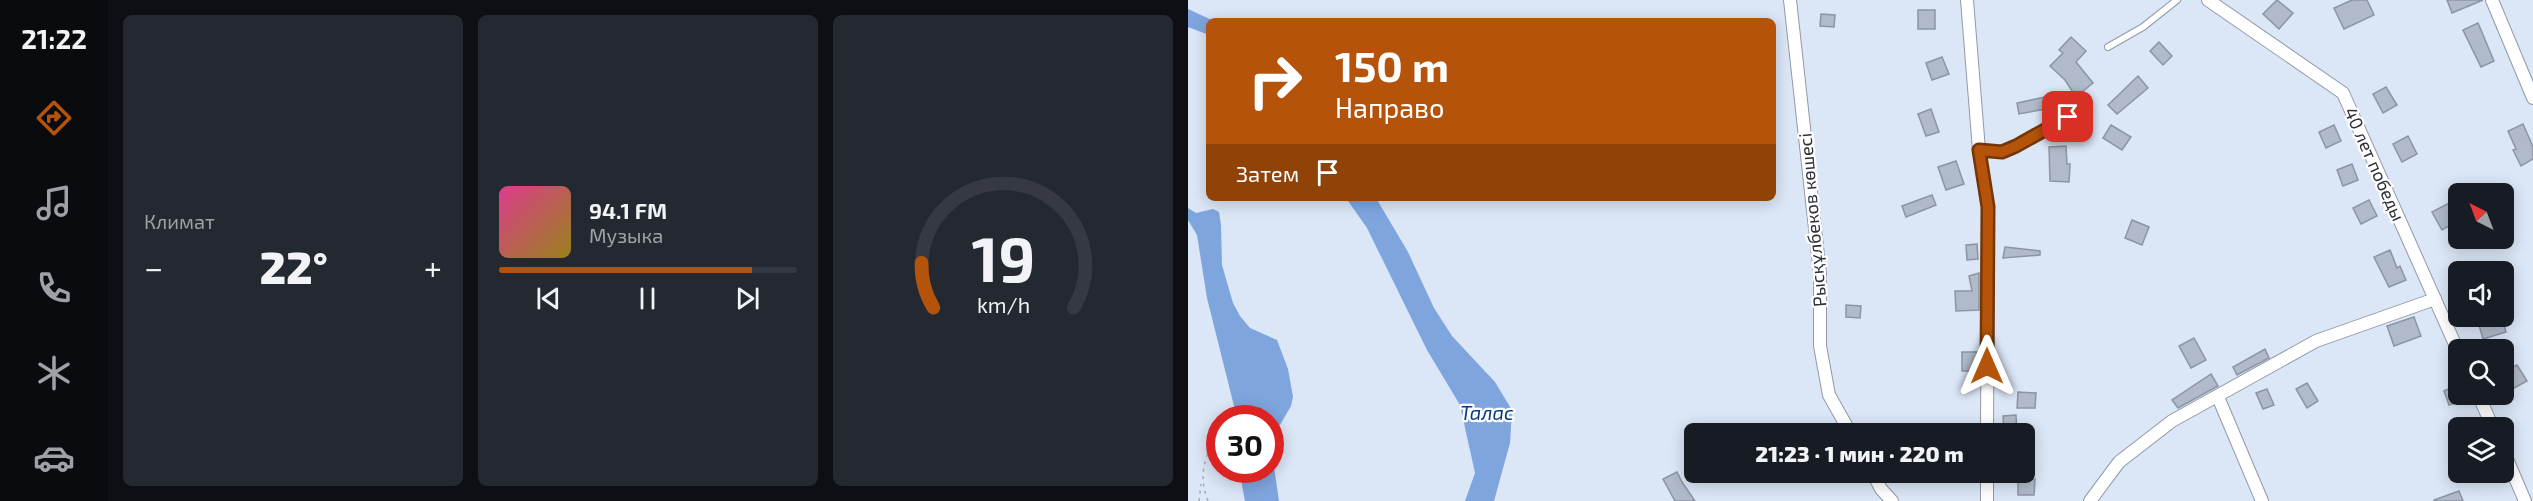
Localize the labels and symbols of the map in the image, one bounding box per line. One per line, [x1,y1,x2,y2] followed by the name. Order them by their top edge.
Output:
[2042,91,2093,142] pin
[2340,104,2410,224] street label: 40 лет победы
[1793,132,1831,308] street label: Рысқұлбеков көшесі
[2448,183,2514,249] north arrow
[1955,334,2019,398] position arrow
[1460,400,1514,424] water label: Талас
[1206,405,1284,483] speed limit sign: 30

